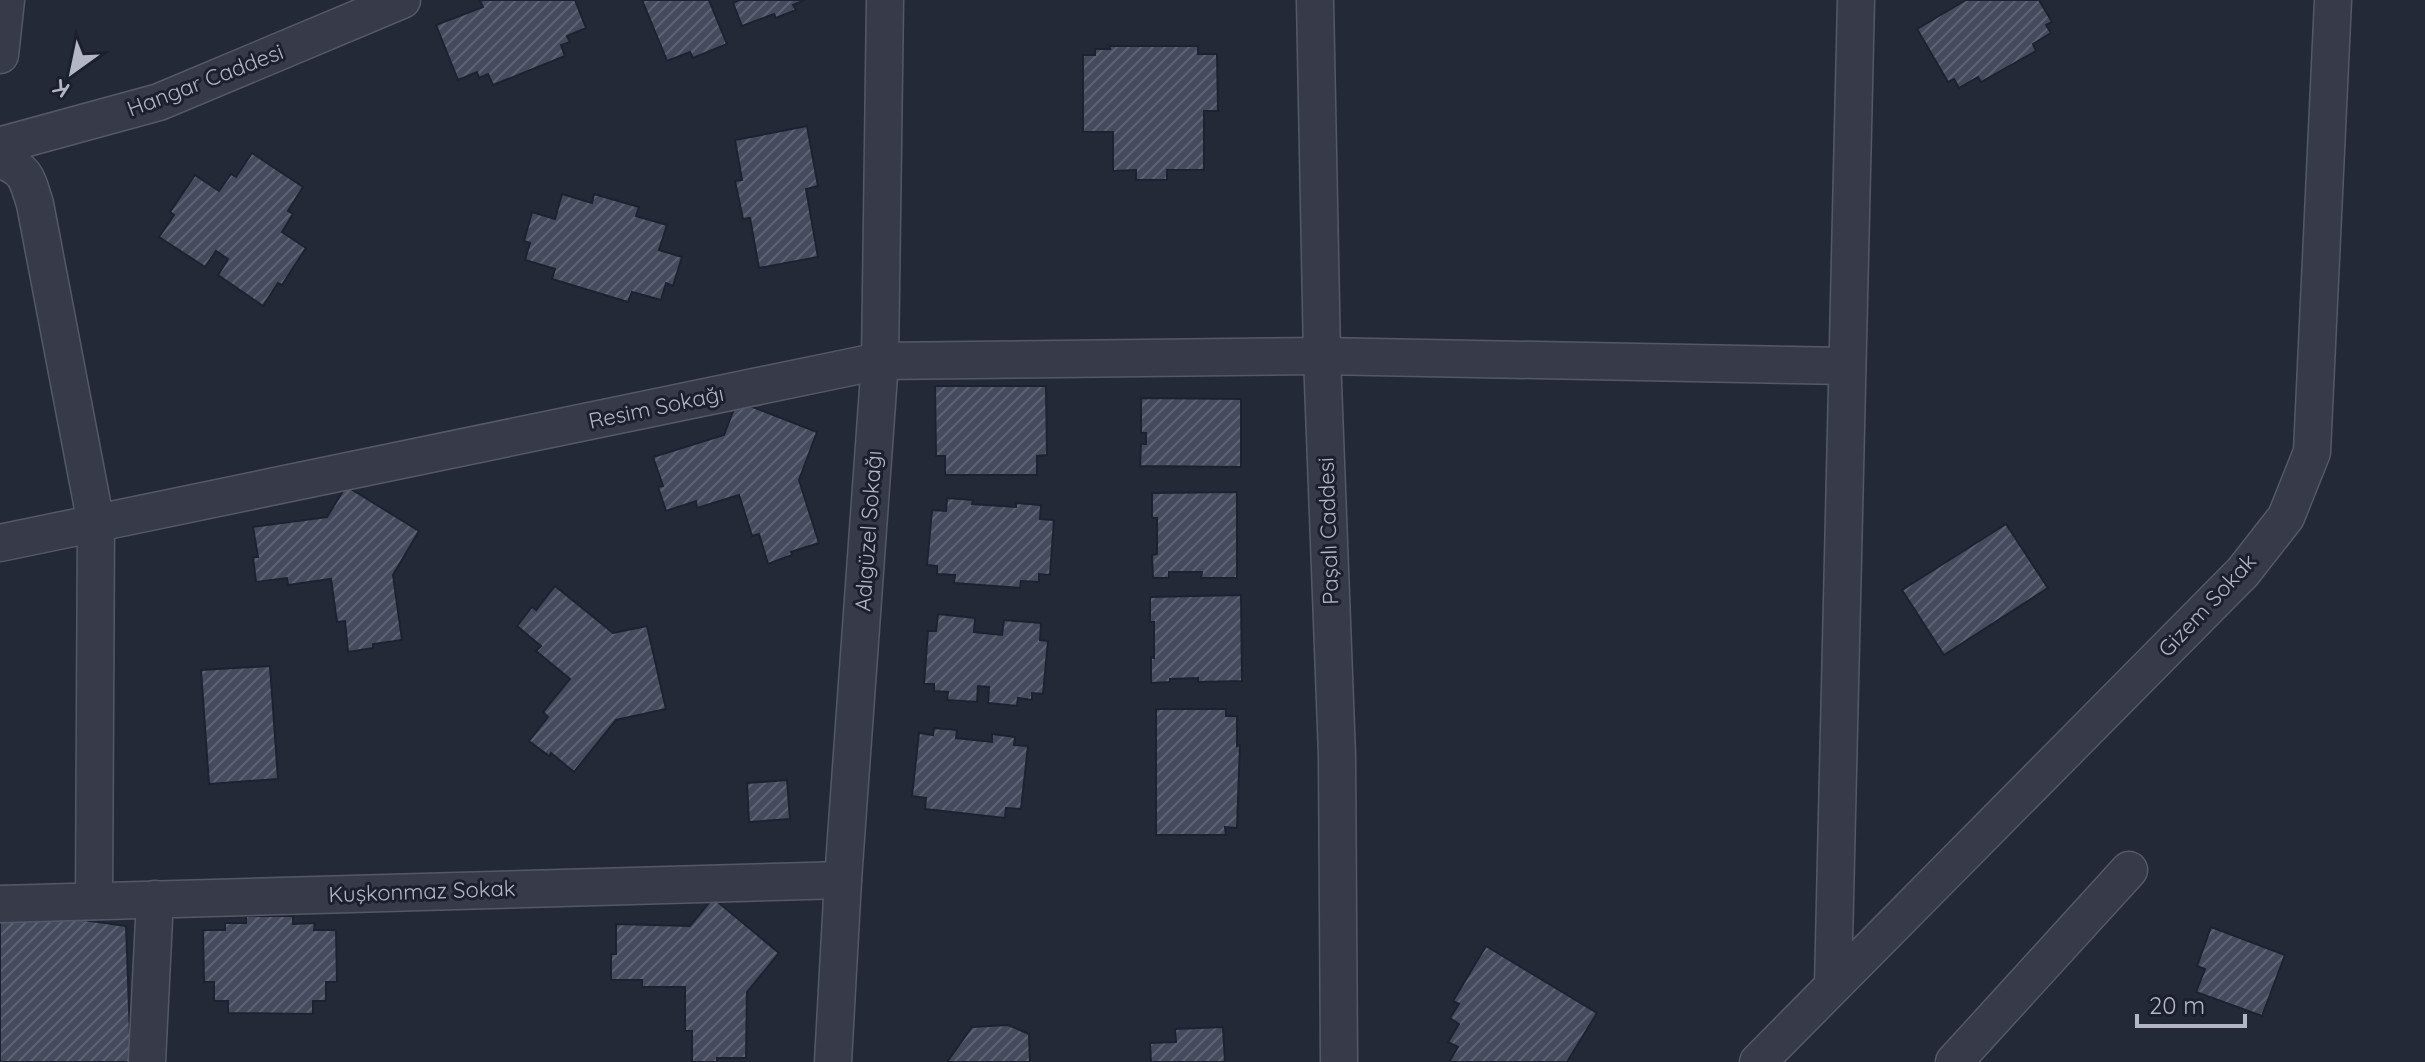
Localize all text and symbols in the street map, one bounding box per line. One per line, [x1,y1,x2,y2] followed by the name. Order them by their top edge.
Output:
[32,32,112,112] north arrow
[123,37,287,123] street label: Hangar Caddesi
[47,73,75,104] text: K
[586,379,726,435] street label: Resim Sokağı
[848,450,888,612] street label: Adıgüzel Sokağı
[1311,457,1345,605] street label: Paşalı Caddesi
[2152,547,2262,663] street label: Gizem Sokak
[328,874,516,908] street label: Kuşkonmaz Sokak
[2137,978,2245,1028] scale bar
[2149,990,2205,1020] text: 20 m

